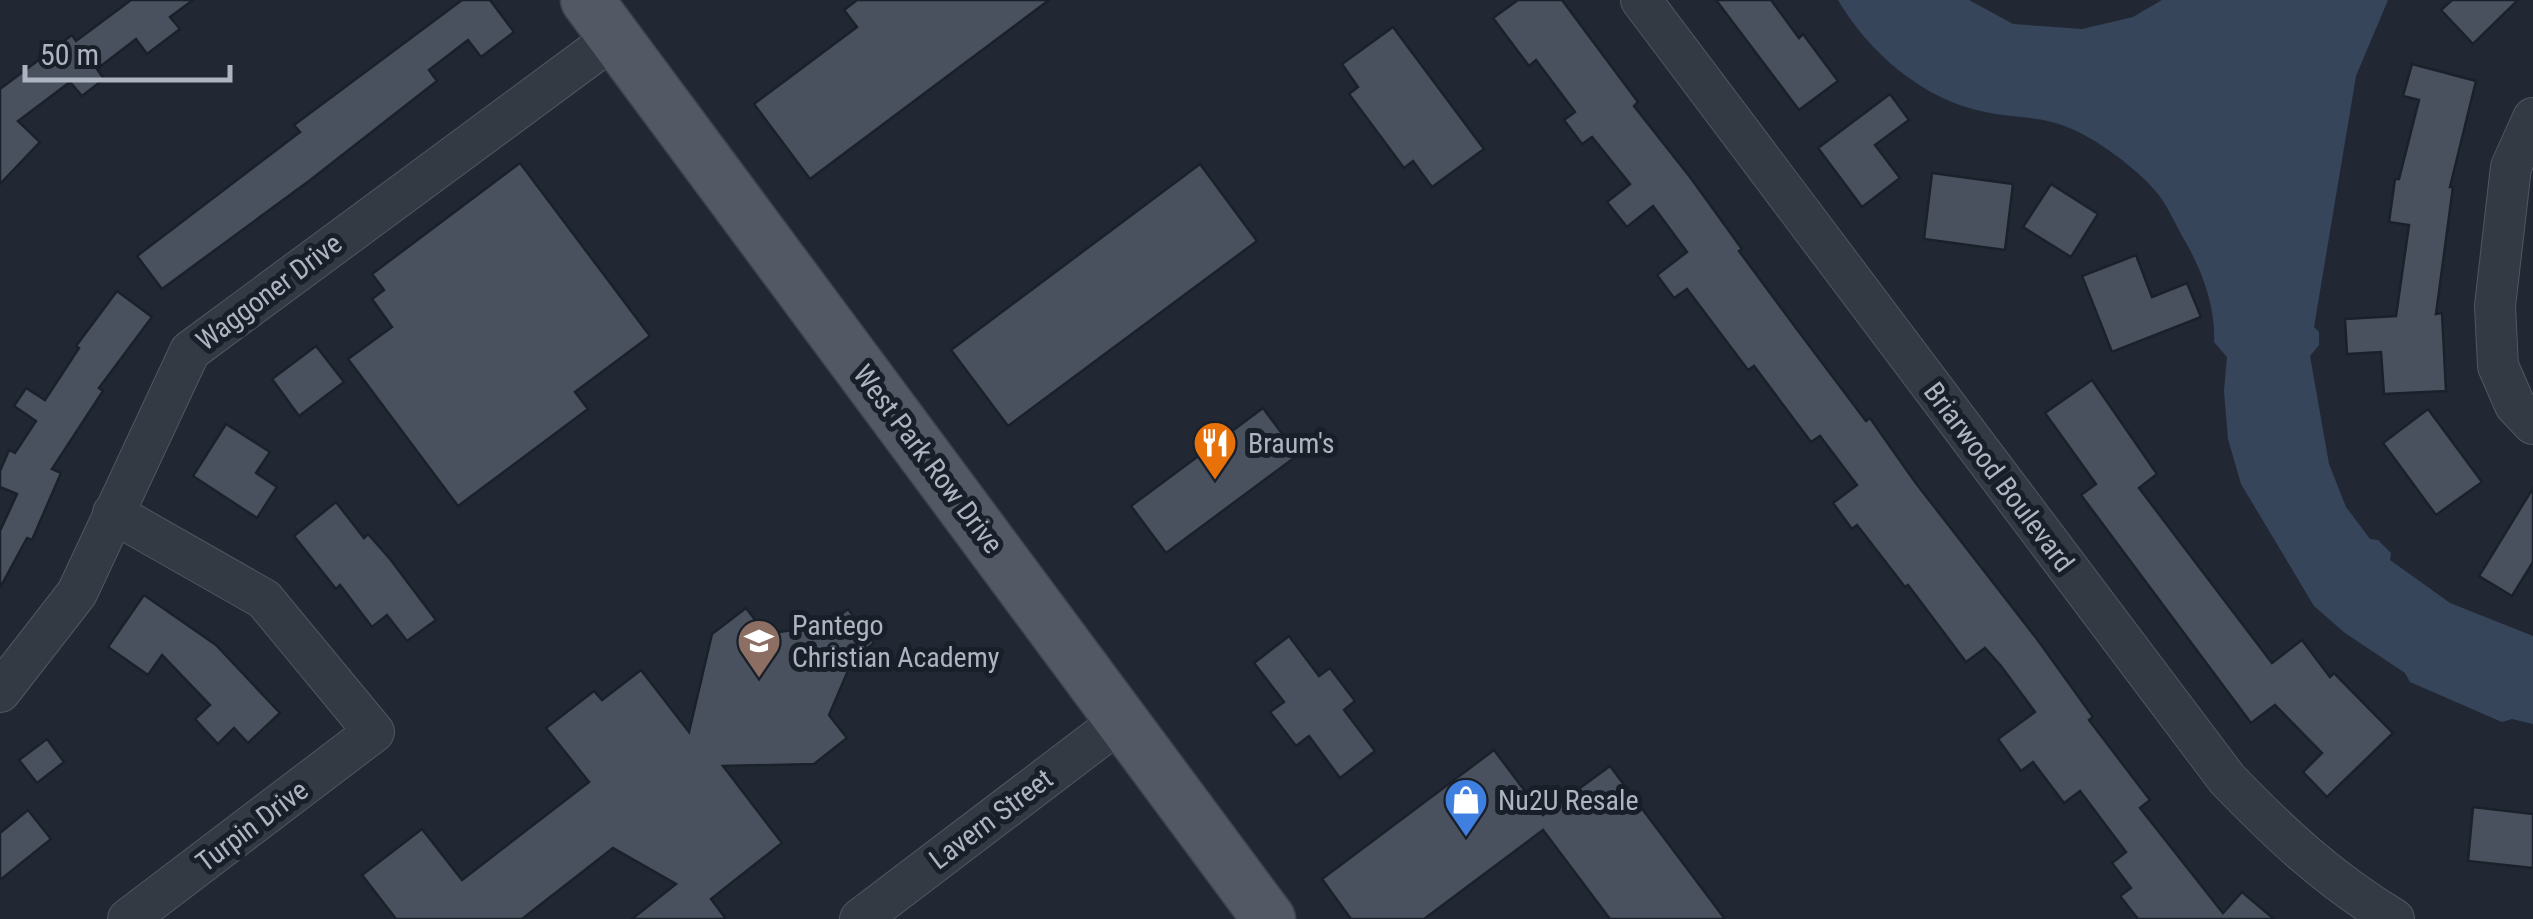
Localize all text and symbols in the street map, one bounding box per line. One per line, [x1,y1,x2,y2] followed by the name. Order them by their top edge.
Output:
[25,20,230,82] scale bar
[40,37,99,72] text: 50 m
[190,227,348,357] street label: Waggoner Drive
[846,358,1010,560] street label: West Park Row Drive
[1917,376,2081,578] street label: Briarwood Boulevard
[1192,420,1238,481] restaurant icon: Braum's
[1248,427,1334,460] place label: Braum's
[792,609,1000,674] place label: Pantego Christian Academy
[736,618,782,679] school or university icon: Pantego Christian Academy
[923,762,1059,876] street label: Lavern Street
[190,773,314,879] street label: Turpin Drive
[1443,777,1489,838] shop icon: Nu2U Resale
[1498,784,1639,817] place label: Nu2U Resale

